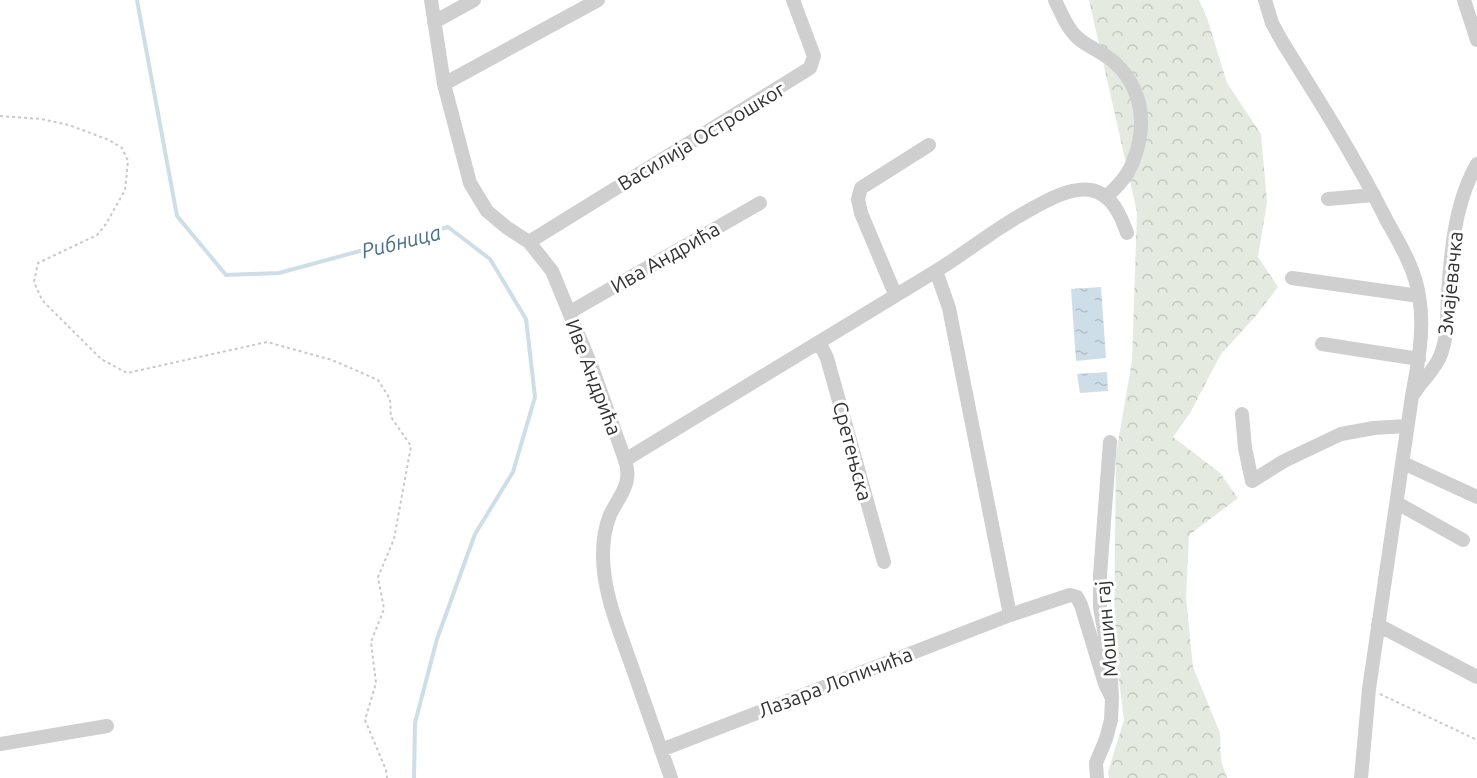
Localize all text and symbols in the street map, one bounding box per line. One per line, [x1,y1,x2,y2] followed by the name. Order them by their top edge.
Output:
[613,77,789,195] street label: Василија Острошког
[606,217,724,297] street label: Ива Андрића
[359,220,443,262] water label: Рибница
[1433,230,1467,336] street label: Змајевачка
[561,316,627,438] street label: Иве Андрића
[829,399,877,503] street label: Сретењска
[1090,580,1122,678] street label: Мошин гај
[755,642,915,722] street label: Лазара Лопичића

